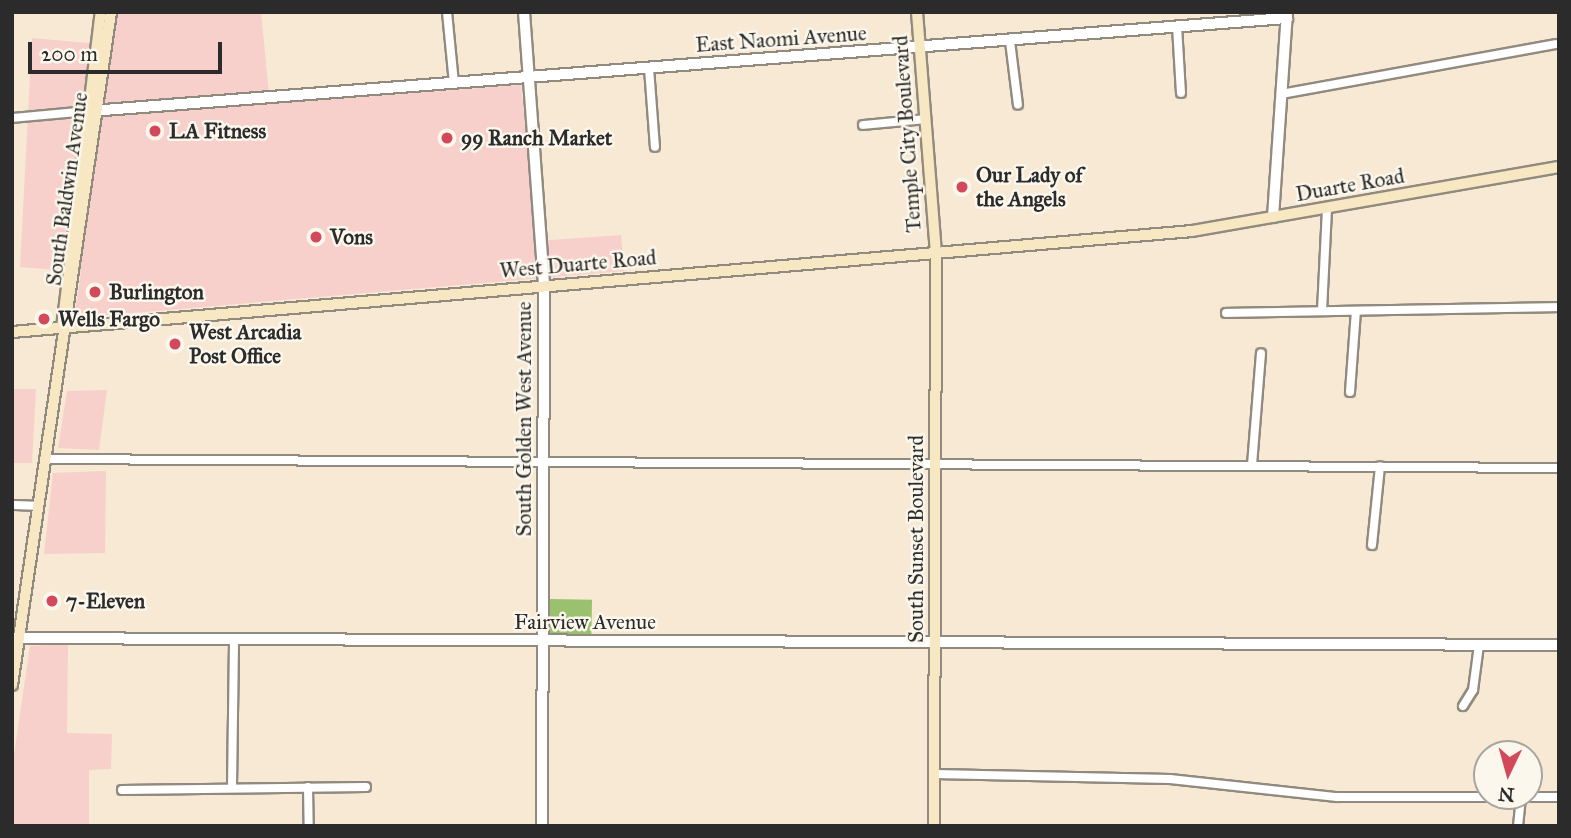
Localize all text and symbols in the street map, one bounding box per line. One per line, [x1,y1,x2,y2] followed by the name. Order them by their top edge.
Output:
[695,20,867,58] street label: East Naomi Avenue
[32,28,226,72] scale bar
[888,35,926,233] street label: Temple City Boulevard
[41,41,98,67] text: 200 m
[41,91,93,287] street label: South Baldwin Avenue
[169,118,266,144] place label: LA Fitness
[147,123,163,139] marker: LA Fitness
[461,125,612,151] place label: 99 Ranch Market
[439,130,455,146] marker: 99 Ranch Market
[976,162,1082,212] place label: Our Lady of the Angels
[1294,163,1406,207] street label: Duarte Road
[954,179,970,195] marker: Our Lady of the Angels
[330,224,373,250] place label: Vons
[308,229,324,245] marker: Vons
[499,245,657,283] street label: West Duarte Road
[109,279,204,305] place label: Burlington
[87,284,103,300] marker: Burlington
[511,302,537,536] street label: South Golden West Avenue
[58,306,160,332] place label: Wells Fargo
[36,311,52,327] marker: Wells Fargo
[189,319,301,369] place label: West Arcadia Post Office
[167,336,183,352] marker: West Arcadia Post Office
[903,435,929,643] street label: South Sunset Boulevard
[66,588,145,614] place label: 7-Eleven
[44,593,60,609] marker: 7-Eleven
[514,609,656,635] street label: Fairview Avenue
[1473,740,1543,810] north arrow
[1497,782,1515,807] text: N

